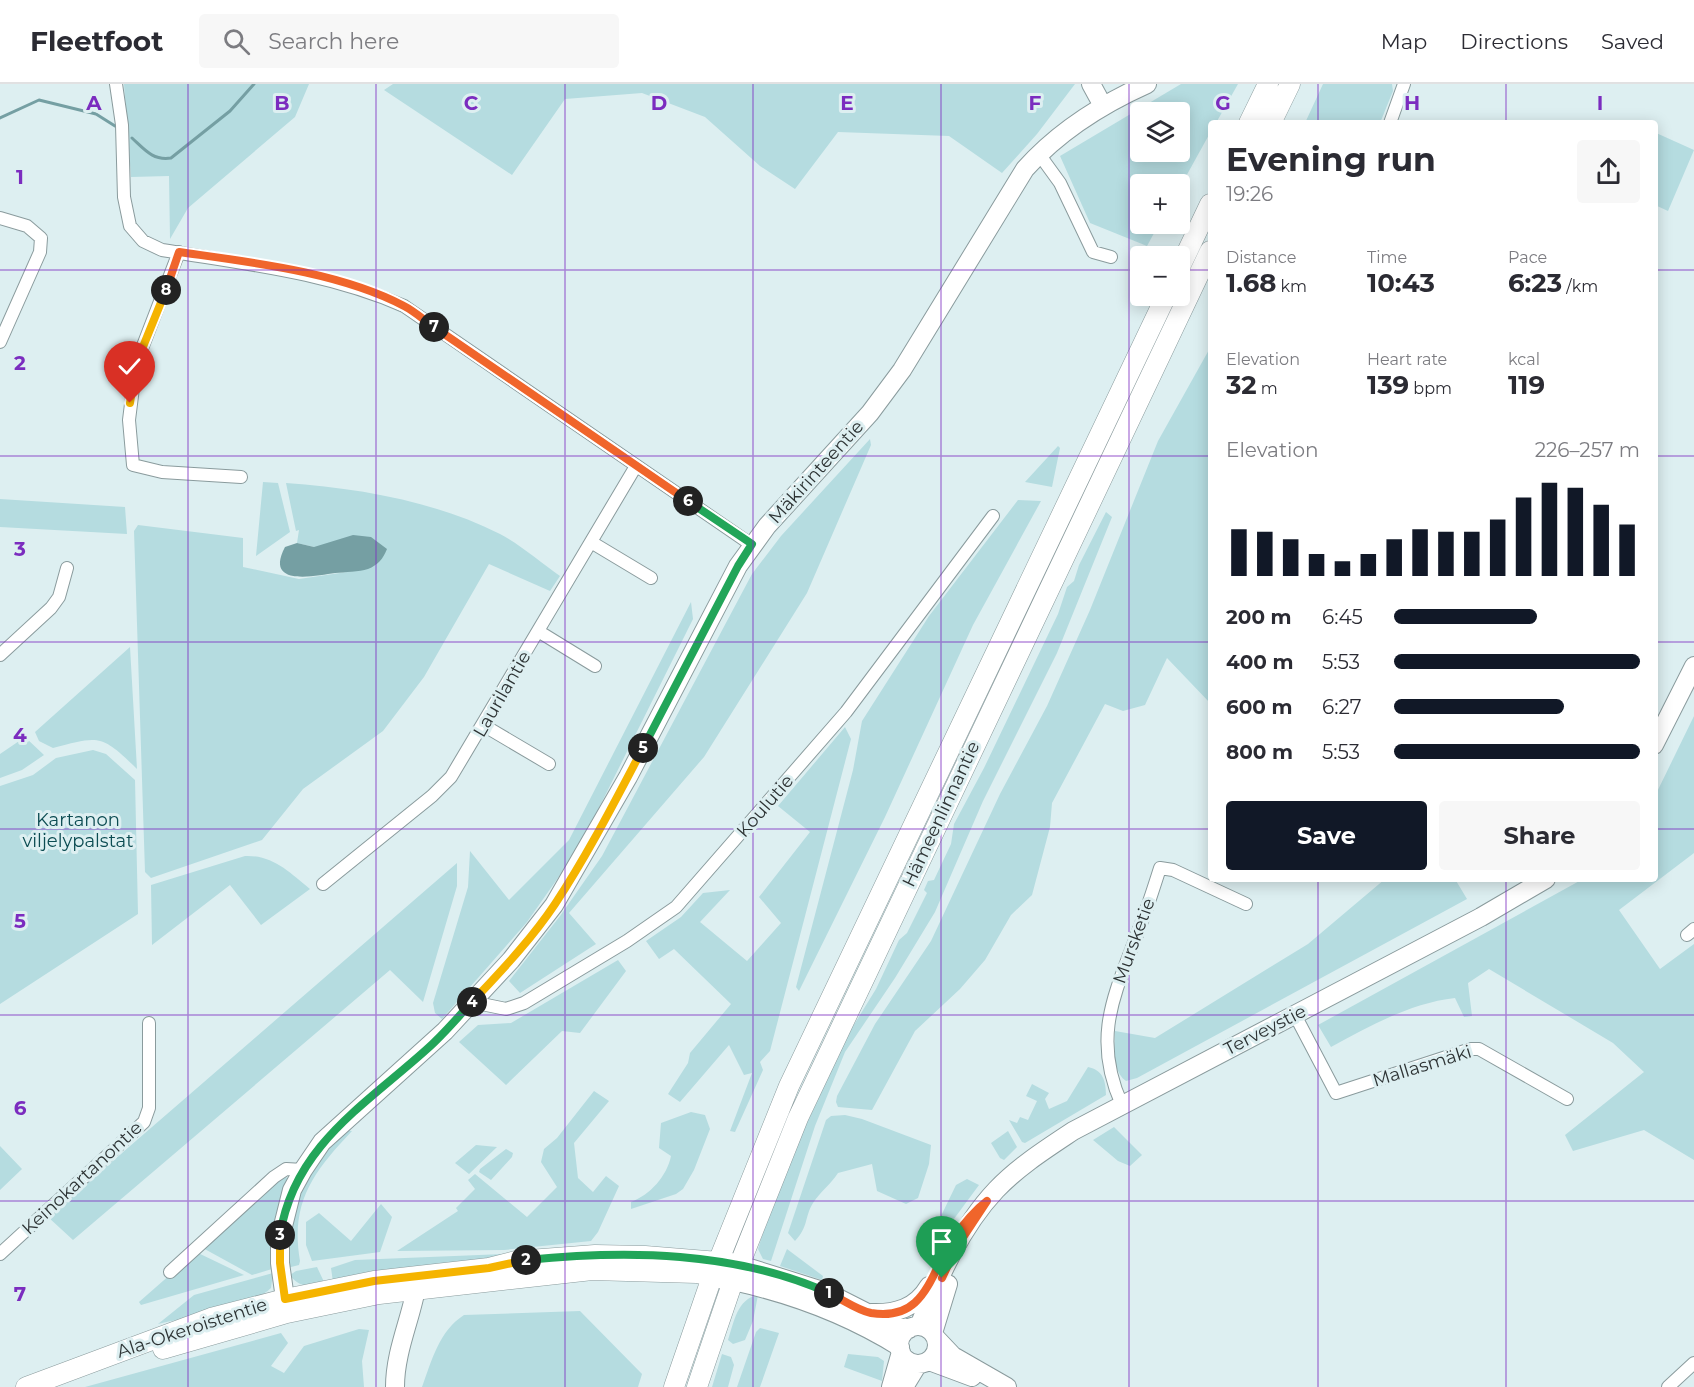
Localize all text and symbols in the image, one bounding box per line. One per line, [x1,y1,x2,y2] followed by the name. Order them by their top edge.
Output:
[199,14,619,68] search box
[30,24,163,58] text: Fleetfoot
[220,25,253,58] icon: search
[268,28,399,55] text: Search here
[1381,29,1427,54] text: Map
[1460,29,1568,54] text: Directions
[1601,29,1664,54] text: Saved
[85,91,102,115] text: A
[274,91,290,115] text: B
[464,91,479,115] text: C
[651,91,667,115] text: D
[840,91,854,115] text: E
[1029,91,1042,115] text: F
[1215,91,1231,115] text: G
[1404,91,1420,115] text: H
[1597,91,1603,115] text: I
[1130,102,1190,306] map controls
[1130,102,1190,162] button: layers
[1226,139,1436,179] text: Evening run
[1577,140,1640,203] button: share
[16,165,24,189] text: 1
[1130,174,1190,234] button: +
[1226,182,1273,206] text: 19:26
[1130,246,1190,306] button: −
[1226,248,1296,267] text: Distance
[1367,248,1407,267] text: Time
[1508,248,1547,267] text: Pace
[1226,267,1276,299] text: 1.68
[1367,267,1435,299] text: 10:43
[1508,267,1562,299] text: 6:23
[151,275,181,305] pin: 8
[1276,277,1307,296] text: km
[1562,277,1598,296] text: /km
[161,280,171,299] text: 8
[419,312,449,342] pin: 7
[429,317,439,336] text: 7
[104,341,155,403] pin
[113,350,146,383] icon: check
[1226,350,1300,369] text: Elevation
[1367,350,1447,369] text: Heart rate
[1508,350,1540,369] text: kcal
[14,351,26,375] text: 2
[1226,369,1257,401] text: 32
[1367,369,1409,401] text: 139
[1508,369,1545,401] text: 119
[1257,379,1278,398] text: m
[1409,379,1452,398] text: bpm
[764,416,868,528] street label: Mäkirinteentie
[1226,438,1318,462] text: Elevation
[1535,438,1640,462] text: 226–257 m
[673,486,703,516] pin: 6
[683,491,693,510] text: 6
[13,537,26,561] text: 3
[1226,605,1292,629] text: 200 m
[1322,605,1363,629] text: 6:45
[469,647,536,741] street label: Laurilantie
[1226,650,1294,674] text: 400 m
[1322,650,1360,674] text: 5:53
[1226,695,1293,719] text: 600 m
[1322,695,1362,719] text: 6:27
[13,723,27,747] text: 4
[628,733,658,763] pin: 5
[638,738,648,757] text: 5
[898,738,984,890] street label: Hämeenlinnantie
[1226,740,1293,764] text: 800 m
[1322,740,1360,764] text: 5:53
[732,770,798,842] street label: Koulutie
[1226,801,1427,870] button: Save
[1439,801,1640,870] button: Share
[22,809,134,852] park label: Kartanon viljelypalstat
[1108,895,1160,987] street label: Mursketie
[14,909,26,933] text: 5
[457,987,487,1017] pin: 4
[466,992,478,1011] text: 4
[1220,1000,1310,1060] street label: Terveystie
[1370,1041,1474,1091] street label: Mallasmäki
[14,1096,27,1120] text: 6
[17,1117,147,1239] street label: Keinokartanontie
[916,1216,967,1278] pin
[265,1220,295,1250] pin: 3
[275,1225,285,1244] text: 3
[925,1225,958,1258] icon: arrive
[511,1245,541,1275] pin: 2
[521,1250,531,1269] text: 2
[814,1278,844,1308] pin: 1
[14,1282,26,1306] text: 7
[826,1283,832,1302] text: 1
[114,1293,270,1363] street label: Ala-Okeroistentie

